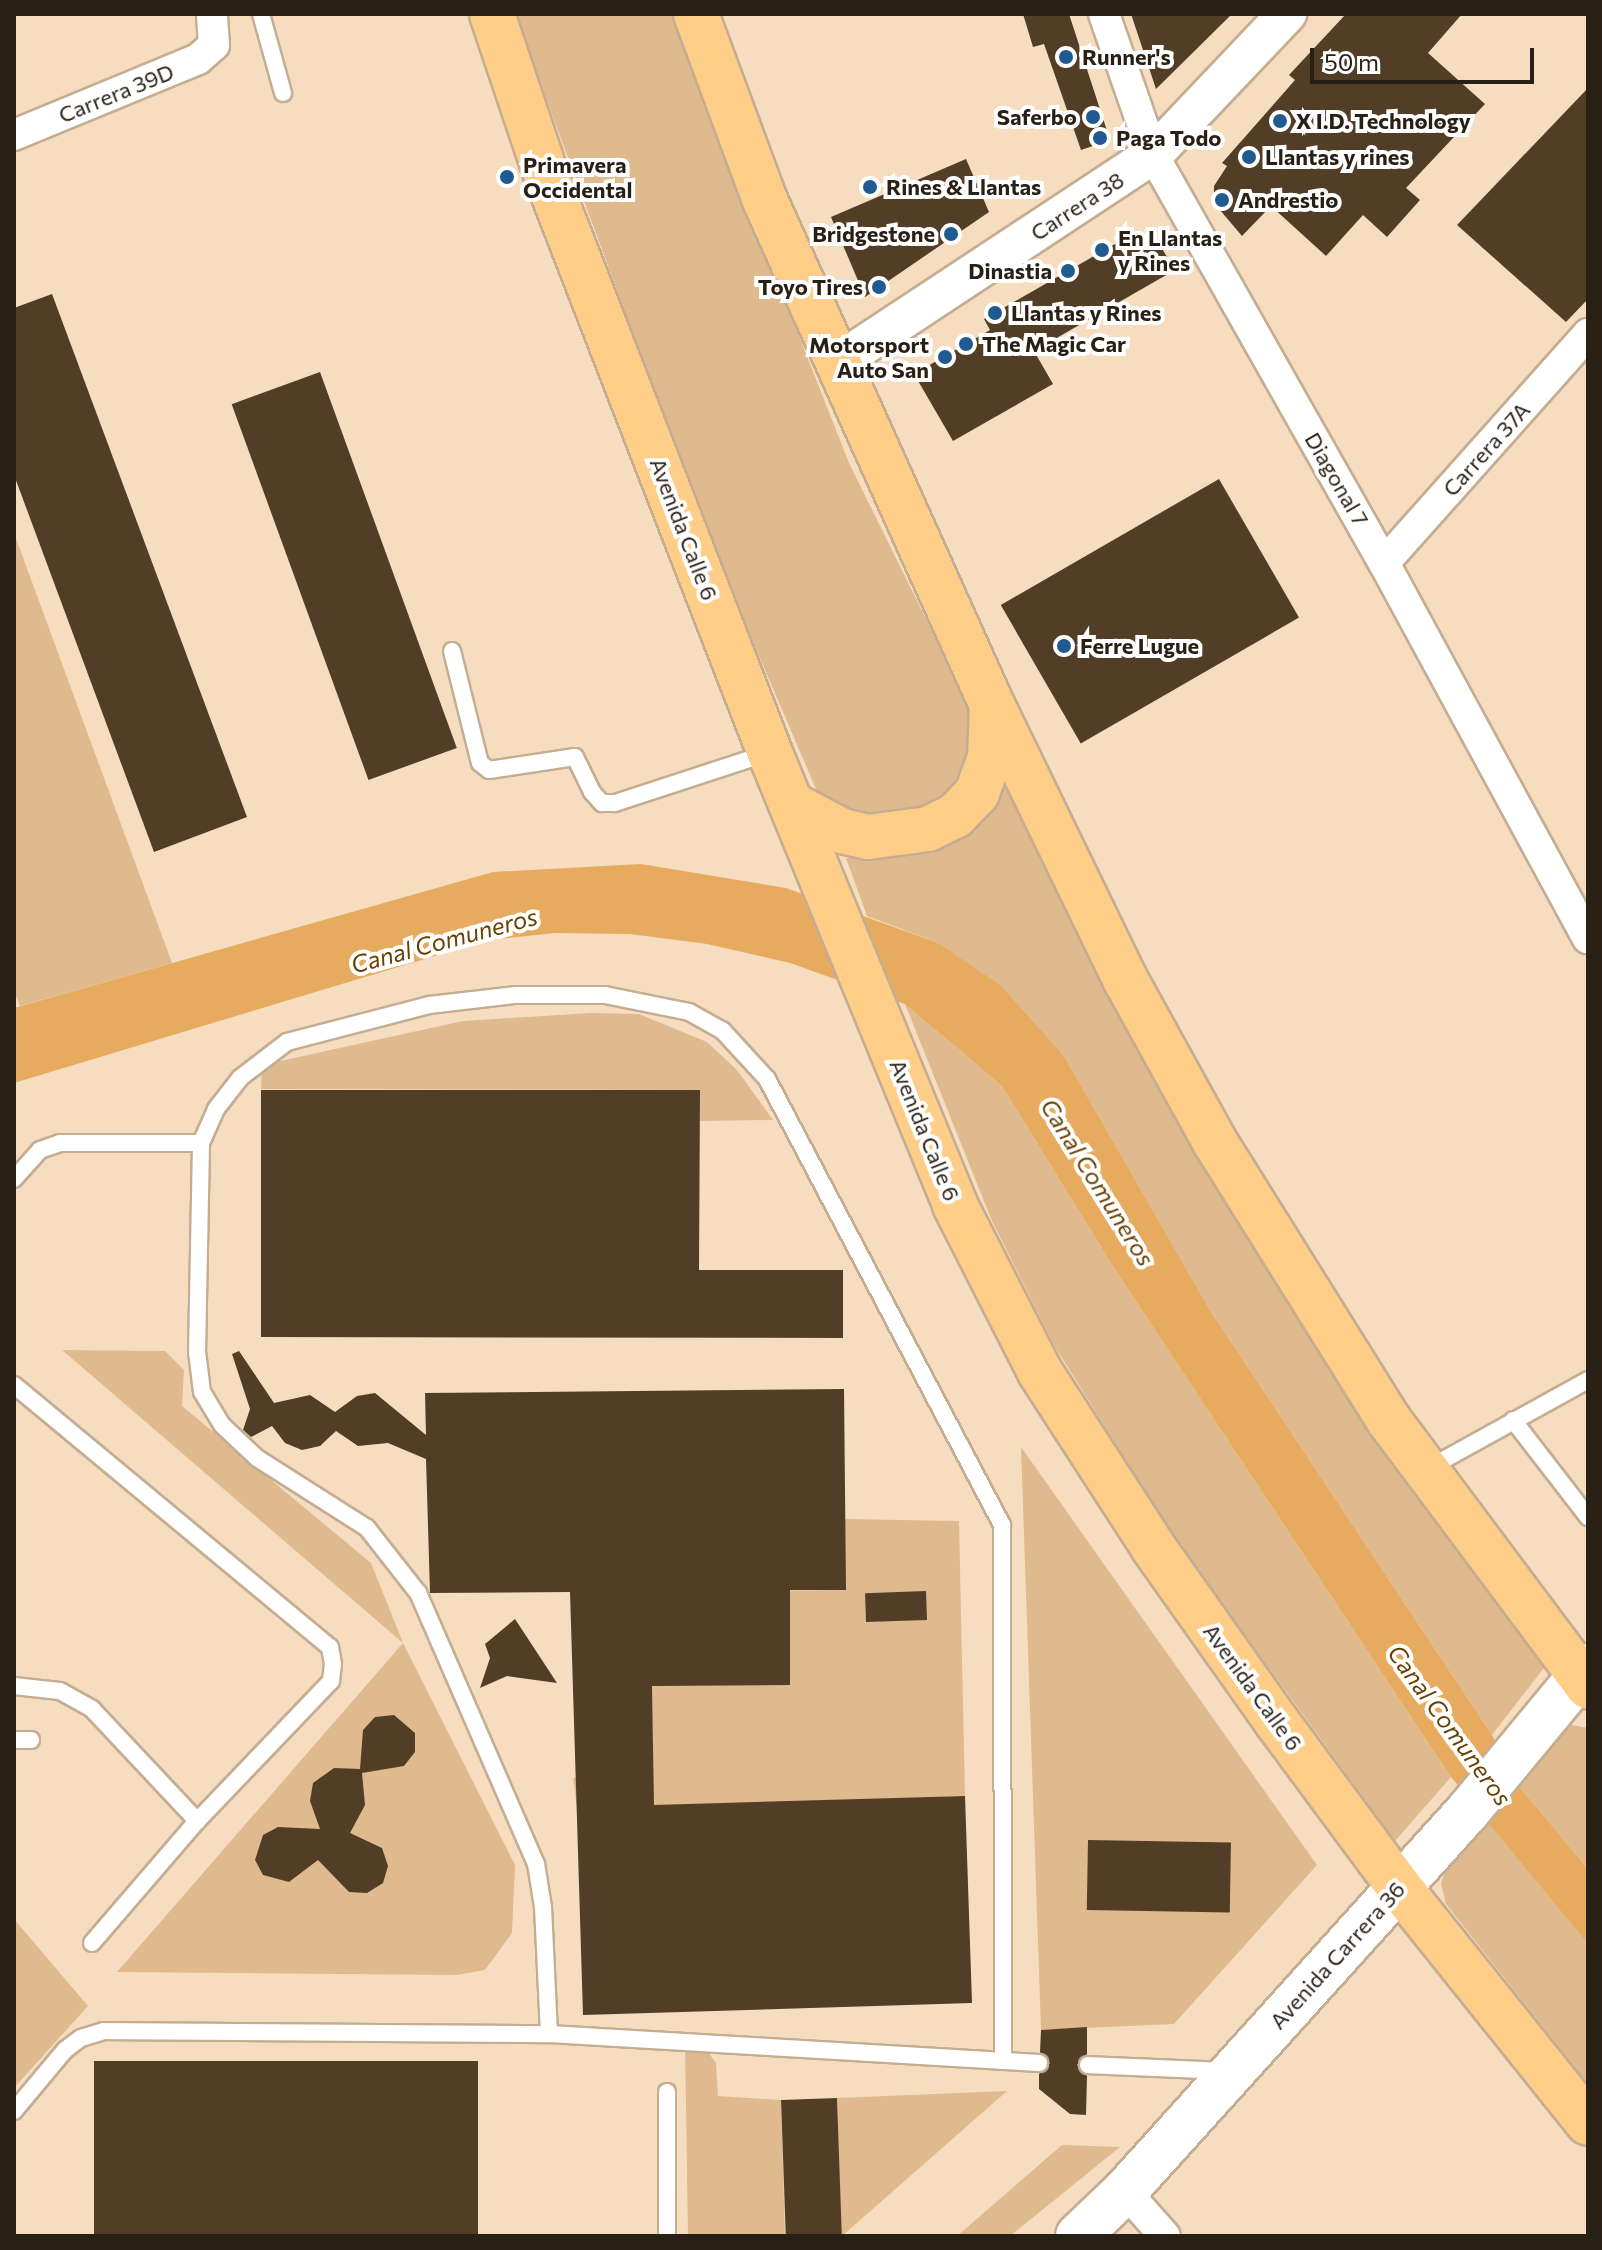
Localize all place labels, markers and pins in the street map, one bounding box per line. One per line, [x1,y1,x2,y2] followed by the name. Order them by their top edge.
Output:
[1082,44,1171,70] place label: Runner's
[1057,48,1075,66] marker: Runner's
[997,104,1077,130] place label: Saferbo
[1084,108,1102,126] marker: Saferbo
[1296,108,1471,134] place label: X I.D. Technology
[1271,112,1289,130] marker: X I.D. Technology
[1116,125,1221,151] place label: Paga Todo
[1091,129,1109,147] marker: Paga Todo
[1265,144,1409,170] place label: Llantas y rines
[1240,148,1258,166] marker: Llantas y rines
[523,151,632,202] place label: Primavera Occidental
[498,168,516,186] marker: Primavera Occidental
[886,174,1041,200] place label: Rines & Llantas
[861,178,879,196] marker: Rines & Llantas
[1238,187,1338,213] place label: Andrestio
[1213,191,1231,209] marker: Andrestio
[812,221,935,247] place label: Bridgestone
[1118,224,1222,276] place label: En Llantas y Rines
[942,225,960,243] marker: Bridgestone
[1093,241,1111,259] marker: En Llantas y Rines
[968,258,1052,284] place label: Dinastia
[1059,262,1077,280] marker: Dinastia
[758,274,863,300] place label: Toyo Tires
[870,278,888,296] marker: Toyo Tires
[1011,300,1162,326] place label: Llantas y Rines
[986,304,1004,322] marker: Llantas y Rines
[809,331,929,382] place label: Motorsport Auto San
[982,331,1126,357] place label: The Magic Car
[957,335,975,353] marker: The Magic Car
[936,348,954,366] marker: Motorsport Auto San
[1080,633,1199,659] place label: Ferre Lugue
[1055,637,1073,655] marker: Ferre Lugue

